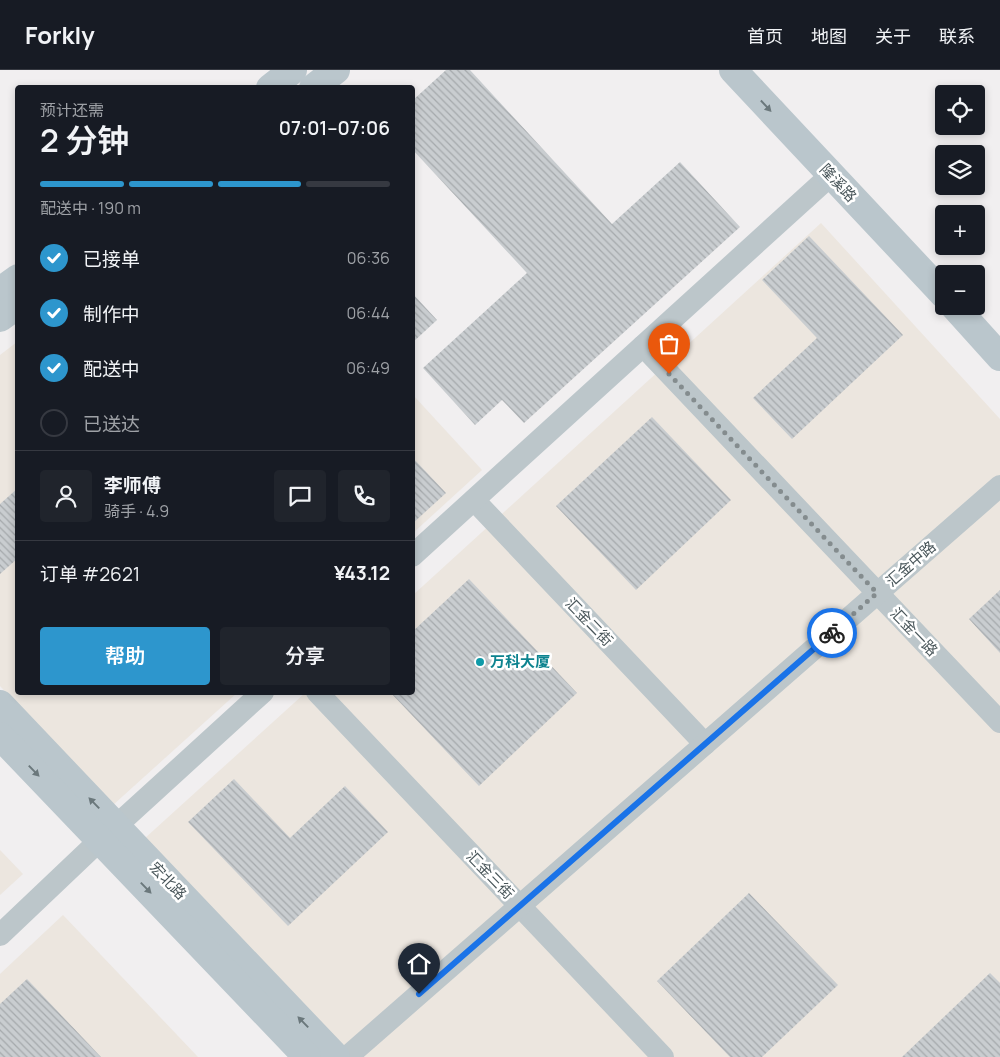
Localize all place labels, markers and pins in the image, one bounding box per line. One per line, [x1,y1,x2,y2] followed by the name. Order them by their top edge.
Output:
[648,323,690,374] pin
[490,651,550,672] place label: 万科大厦
[474,656,486,668] marker: 万科大厦
[398,943,440,994] pin

